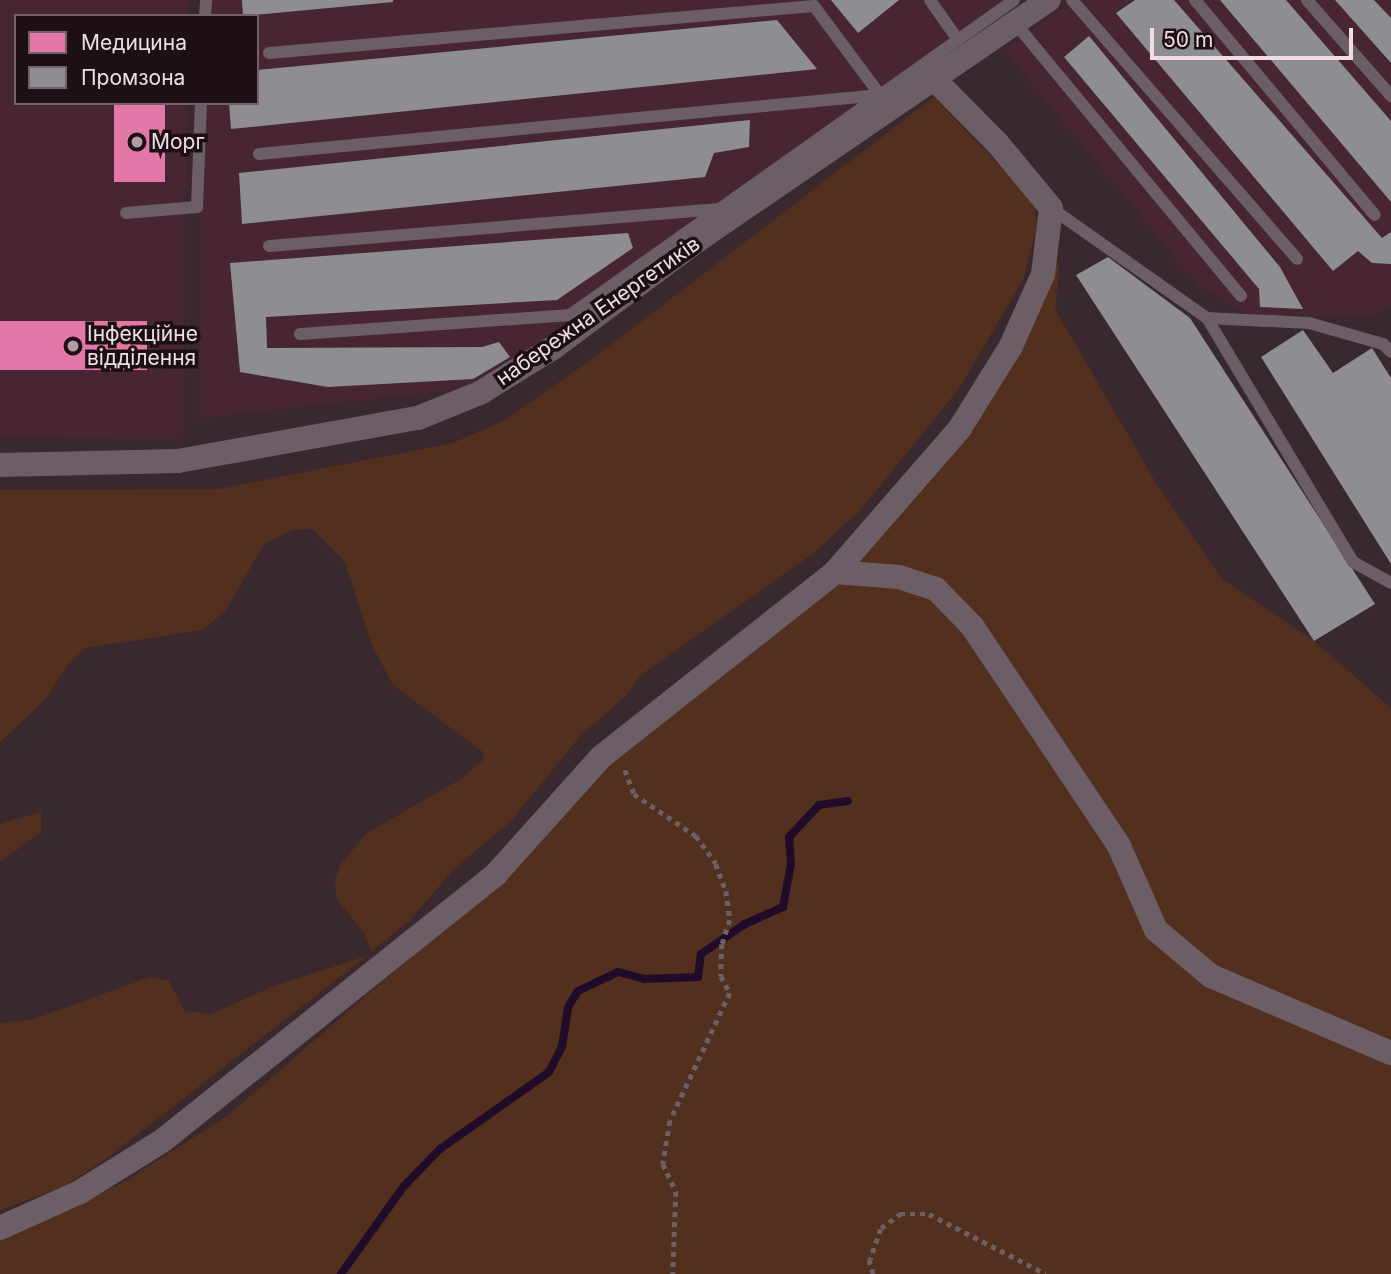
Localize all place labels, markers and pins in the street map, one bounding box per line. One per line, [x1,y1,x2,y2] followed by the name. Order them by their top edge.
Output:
[151,129,205,155] place label: Морг
[129,134,145,150] marker: Морг
[87,321,198,371] place label: Інфекційне відділення
[65,338,81,354] marker: Інфекційне відділення

